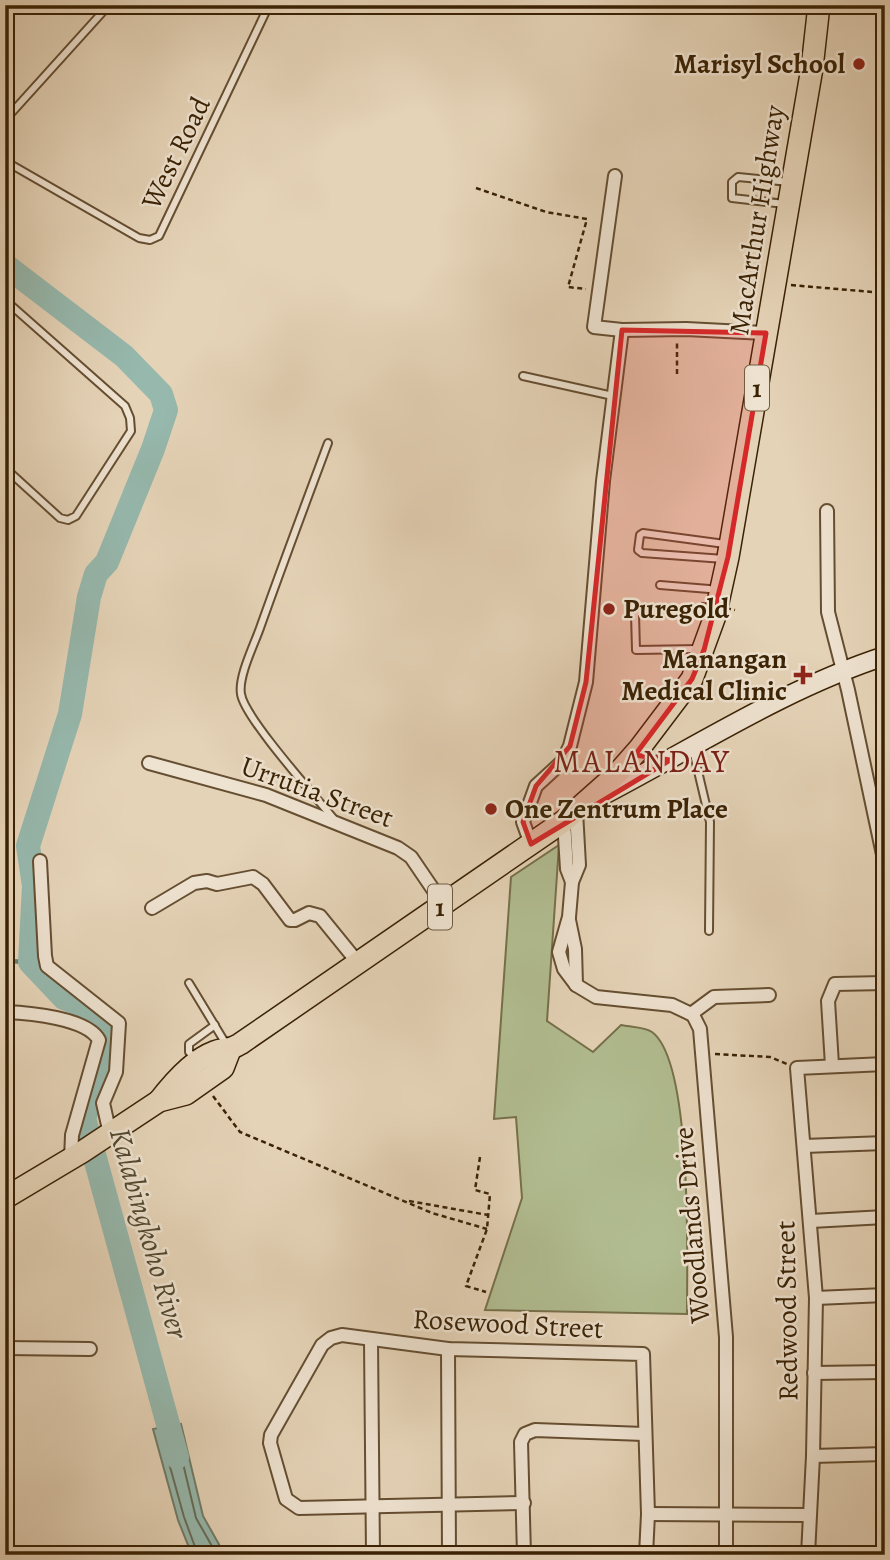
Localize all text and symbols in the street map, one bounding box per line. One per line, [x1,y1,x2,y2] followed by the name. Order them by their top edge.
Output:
[674,45,846,83] place label: Marisyl School
[851,56,867,72] marker: Marisyl School
[132,89,220,217] street label: West Road
[720,102,794,338] street label: MacArthur Highway
[745,366,769,410] road number: 1
[623,590,730,628] place label: Puregold
[601,601,617,617] marker: Puregold
[621,640,787,710] place label: Manangan Medical Clinic
[793,665,813,685] marker: Manangan Medical Clinic
[553,739,731,783] district label: MALANDAY
[235,747,399,837] street label: Urrutia Street
[505,790,728,828] place label: One Zentrum Place
[483,801,499,817] marker: One Zentrum Place
[428,885,452,930] road number: 1
[100,1123,199,1345] water label: Kalabingkoho River
[664,1125,720,1326] street label: Woodlands Drive
[766,1220,808,1402] street label: Redwood Street
[412,1300,604,1348] street label: Rosewood Street

